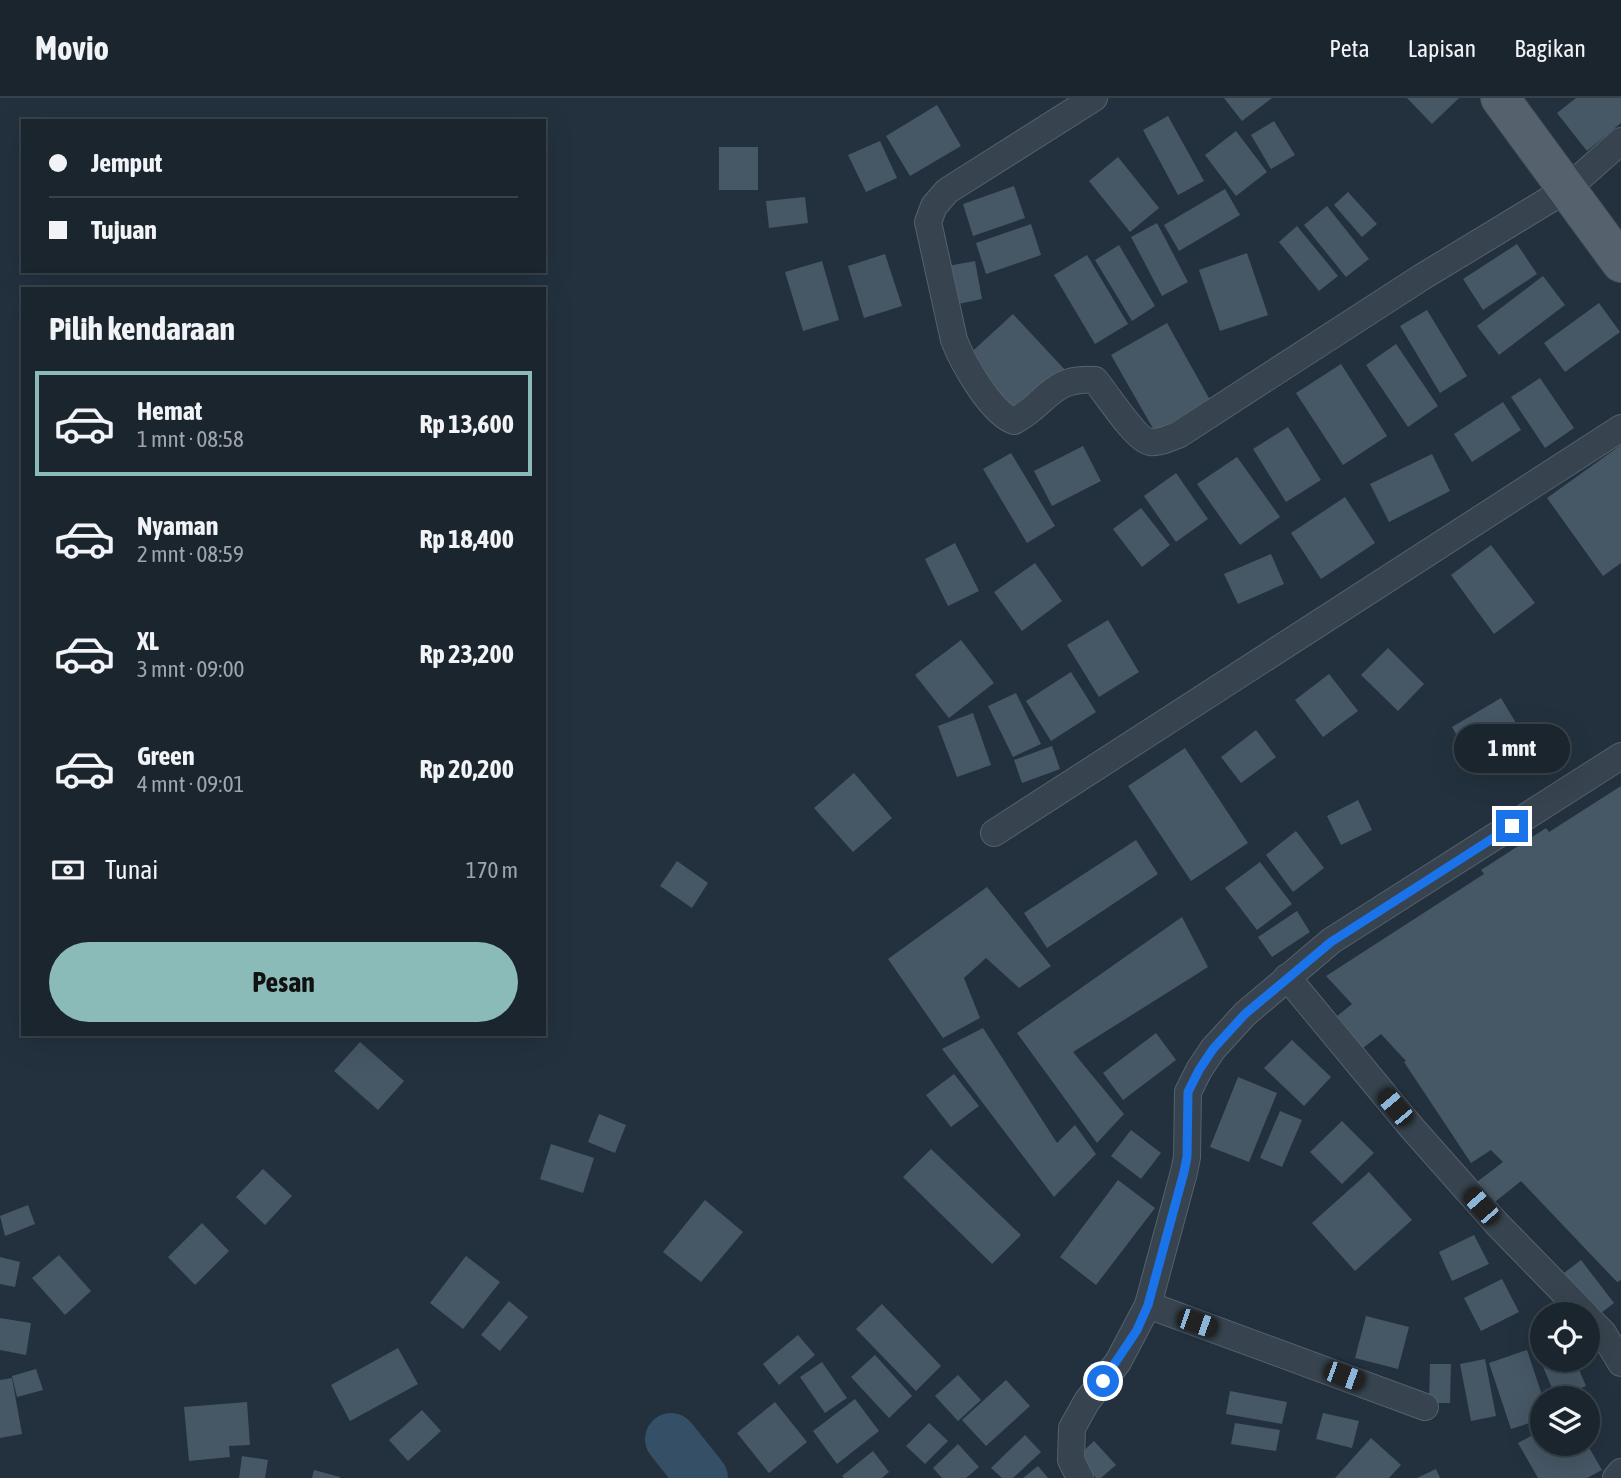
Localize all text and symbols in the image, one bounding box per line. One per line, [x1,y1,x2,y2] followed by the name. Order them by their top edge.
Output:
[35,29,109,67] text: Movio
[1329,35,1370,62] text: Peta
[1408,35,1476,62] text: Lapisan
[1514,35,1586,62] text: Bagikan
[91,148,162,178] text: Jemput
[91,215,157,245] text: Tujuan
[49,310,235,347] text: Pilih kendaraan
[53,392,116,455] icon: car
[137,396,202,426] text: Hemat
[419,409,514,439] text: Rp 13,600
[137,426,244,452] text: 1 mnt · 08:58
[53,507,116,570] icon: car
[137,511,218,541] text: Nyaman
[419,524,514,554] text: Rp 18,400
[137,541,244,567] text: 2 mnt · 08:59
[53,622,116,685] icon: car
[137,626,159,656] text: XL
[419,639,514,669] text: Rp 23,200
[137,656,244,682] text: 3 mnt · 09:00
[1454,724,1570,774] callout: 1 mnt
[1488,735,1536,761] text: 1 mnt
[53,737,116,800] icon: car
[137,741,195,771] text: Green
[419,754,514,784] text: Rp 20,200
[137,771,244,797] text: 4 mnt · 09:01
[1496,810,1528,842] route end
[49,851,87,889] icon: cash
[105,855,158,885] text: Tunai
[466,857,518,883] text: 170 m
[49,942,518,1022] button: Pesan
[1374,1084,1417,1130] car
[1460,1183,1503,1229] car
[1530,1302,1600,1456] map controls
[1530,1302,1600,1372] button: locate
[1174,1306,1221,1340] car
[1321,1359,1368,1393] car
[1087,1365,1119,1397] route start
[1530,1386,1600,1456] button: layers

